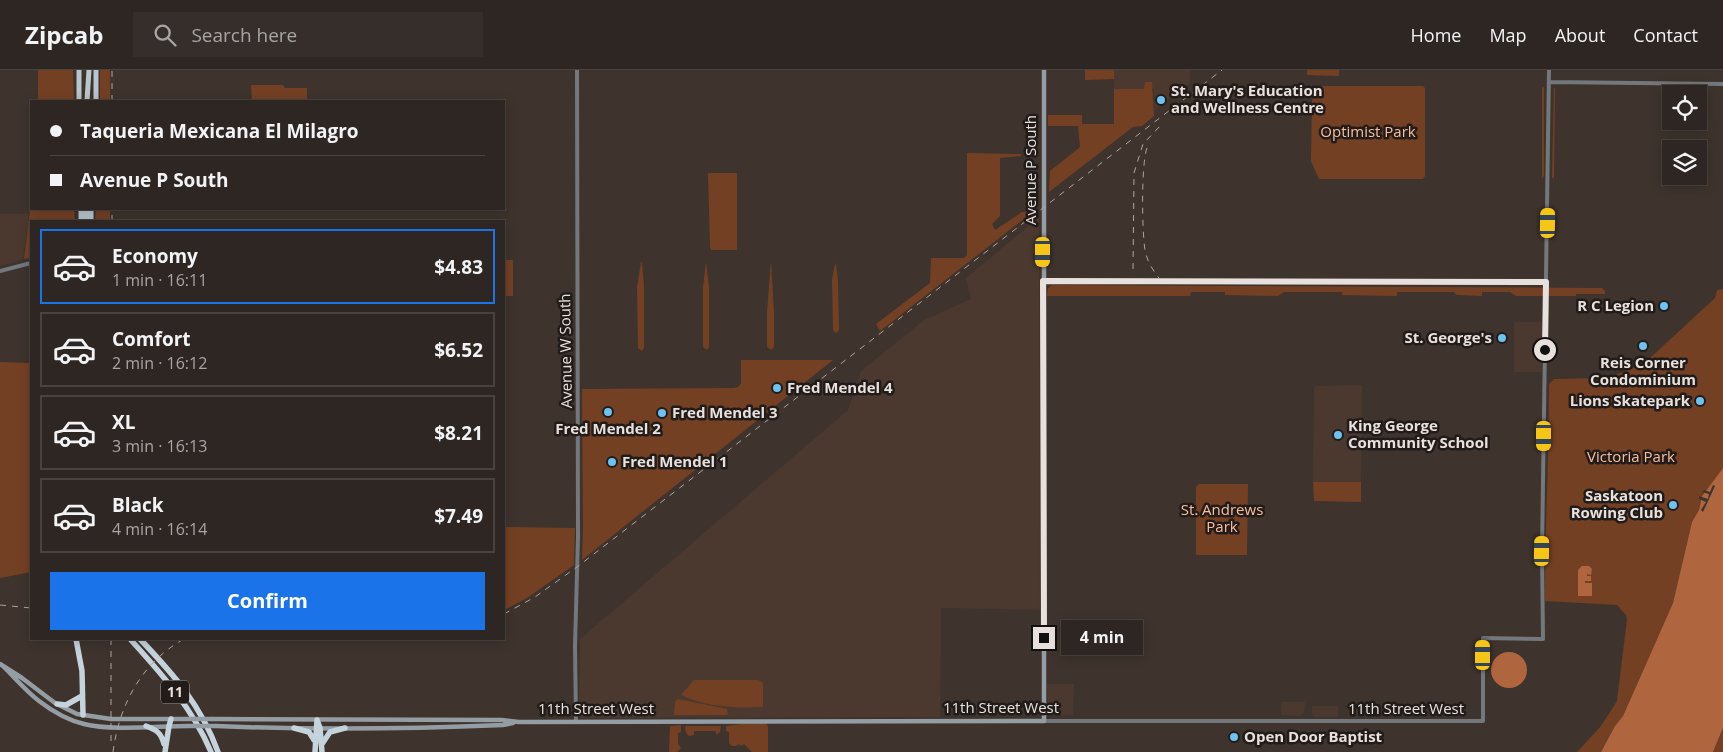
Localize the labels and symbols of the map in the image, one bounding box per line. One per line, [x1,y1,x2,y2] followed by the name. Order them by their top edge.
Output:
[1171,80,1324,117] place label: St. Mary's Education and Wellness Centre
[1155,94,1167,106] marker: St. Mary's Education and Wellness Centre
[1020,115,1040,225] street label: Avenue P South
[1320,121,1416,141] park label: Optimist Park
[1540,208,1555,238] car
[1035,237,1050,267] car
[554,293,576,409] street label: Avenue W South
[1577,295,1654,315] place label: R C Legion
[1658,300,1670,312] marker: R C Legion
[1404,327,1492,347] place label: St. George's
[1496,332,1508,344] marker: St. George's
[1534,339,1556,361] route start
[1637,340,1649,352] marker: Reis Corner Condominium
[1590,352,1696,389] place label: Reis Corner Condominium
[787,377,893,397] place label: Fred Mendel 4
[771,382,783,394] marker: Fred Mendel 4
[1570,390,1691,410] place label: Lions Skatepark
[1694,395,1706,407] marker: Lions Skatepark
[672,402,778,422] place label: Fred Mendel 3
[602,406,614,418] marker: Fred Mendel 2
[656,407,668,419] marker: Fred Mendel 3
[1348,415,1489,452] place label: King George Community School
[555,418,661,438] place label: Fred Mendel 2
[1536,421,1551,451] car
[1332,429,1344,441] marker: King George Community School
[1587,446,1675,466] park label: Victoria Park
[622,451,728,471] place label: Fred Mendel 1
[606,456,618,468] marker: Fred Mendel 1
[1571,485,1663,522] place label: Saskatoon Rowing Club
[1181,499,1263,536] park label: St. Andrews Park
[1667,499,1679,511] marker: Saskatoon Rowing Club
[1534,536,1549,566] car
[1062,620,1144,656] callout: 4 min
[1033,627,1055,649] route end
[1475,640,1490,670] car
[161,680,189,704] road number: 11
[943,697,1059,717] street label: 11th Street West
[538,698,654,718] street label: 11th Street West
[1348,698,1464,718] street label: 11th Street West
[1244,726,1383,746] place label: Open Door Baptist
[1228,731,1240,743] marker: Open Door Baptist

